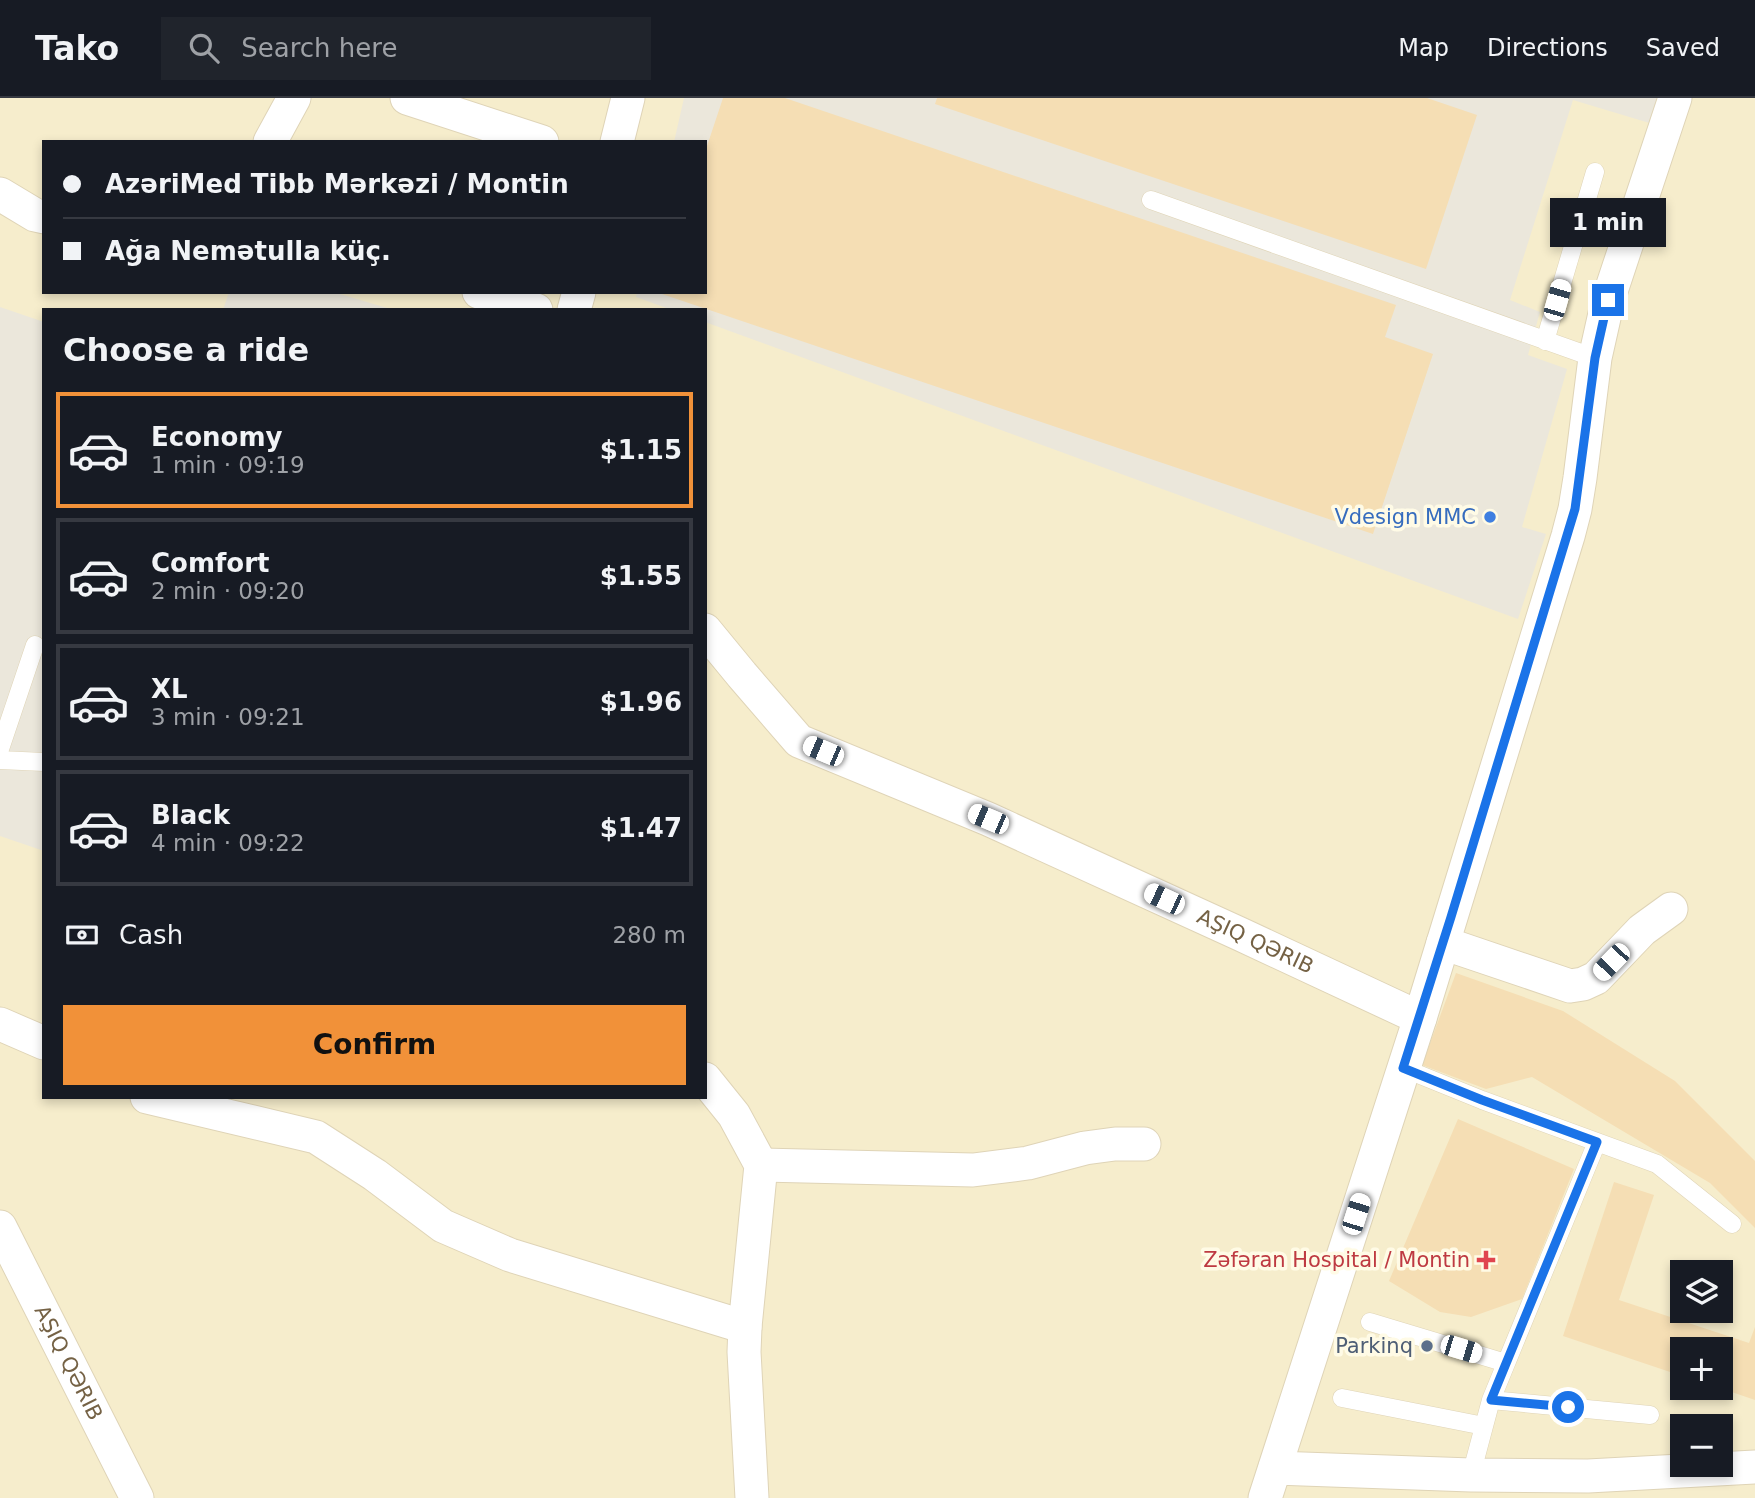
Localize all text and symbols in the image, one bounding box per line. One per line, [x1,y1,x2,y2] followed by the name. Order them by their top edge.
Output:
[161,17,651,80] search box
[35,29,119,68] text: Tako
[185,29,223,67] icon: search
[241,33,397,63] text: Search here
[1398,34,1449,62] text: Map
[1487,34,1608,62] text: Directions
[1646,34,1720,62] text: Saved
[105,169,569,199] text: AzəriMed Tibb Mərkəzi / Montin
[1550,198,1666,248] callout: 1 min
[1572,209,1644,235] text: 1 min
[105,236,391,266] text: Ağa Nemətulla küç.
[1542,277,1573,323] car
[1592,284,1624,316] route end
[63,331,309,369] text: Choose a ride
[67,419,130,482] icon: car
[151,422,282,452] text: Economy
[600,435,682,465] text: $1.15
[151,452,305,478] text: 1 min · 09:19
[1334,505,1476,529] place label: Vdesign MMC
[1482,509,1498,525] marker: Vdesign MMC
[67,545,130,608] icon: car
[151,548,269,578] text: Comfort
[600,561,682,591] text: $1.55
[151,578,305,604] text: 2 min · 09:20
[67,671,130,734] icon: car
[151,674,188,704] text: XL
[600,687,682,717] text: $1.96
[151,704,305,730] text: 3 min · 09:21
[800,733,847,769] car
[67,797,130,860] icon: car
[151,800,230,830] text: Black
[965,801,1012,837] car
[600,813,682,843] text: $1.47
[151,830,305,856] text: 4 min · 09:22
[1141,881,1188,917] car
[1193,904,1317,979] street label: AŞIQ QƏRIB
[63,916,101,954] icon: cash
[119,920,183,950] text: Cash
[612,922,686,948] text: 280 m
[1589,940,1634,984] car
[63,1005,686,1085] button: Confirm
[1340,1191,1373,1237] car
[1203,1248,1470,1272] place label: Zəfəran Hospital / Montin
[1476,1250,1496,1270] marker: Zəfəran Hospital / Montin
[1670,1260,1733,1477] map controls
[1670,1260,1733,1323] button: layers
[30,1301,108,1424] street label: AŞIQ QƏRIB
[1438,1333,1485,1365] car
[1335,1334,1413,1358] place label: Parkinq
[1670,1337,1733,1400] button: +
[1419,1338,1435,1354] marker: Parkinq
[1552,1391,1584,1423] route start
[1670,1414,1733,1477] button: −

